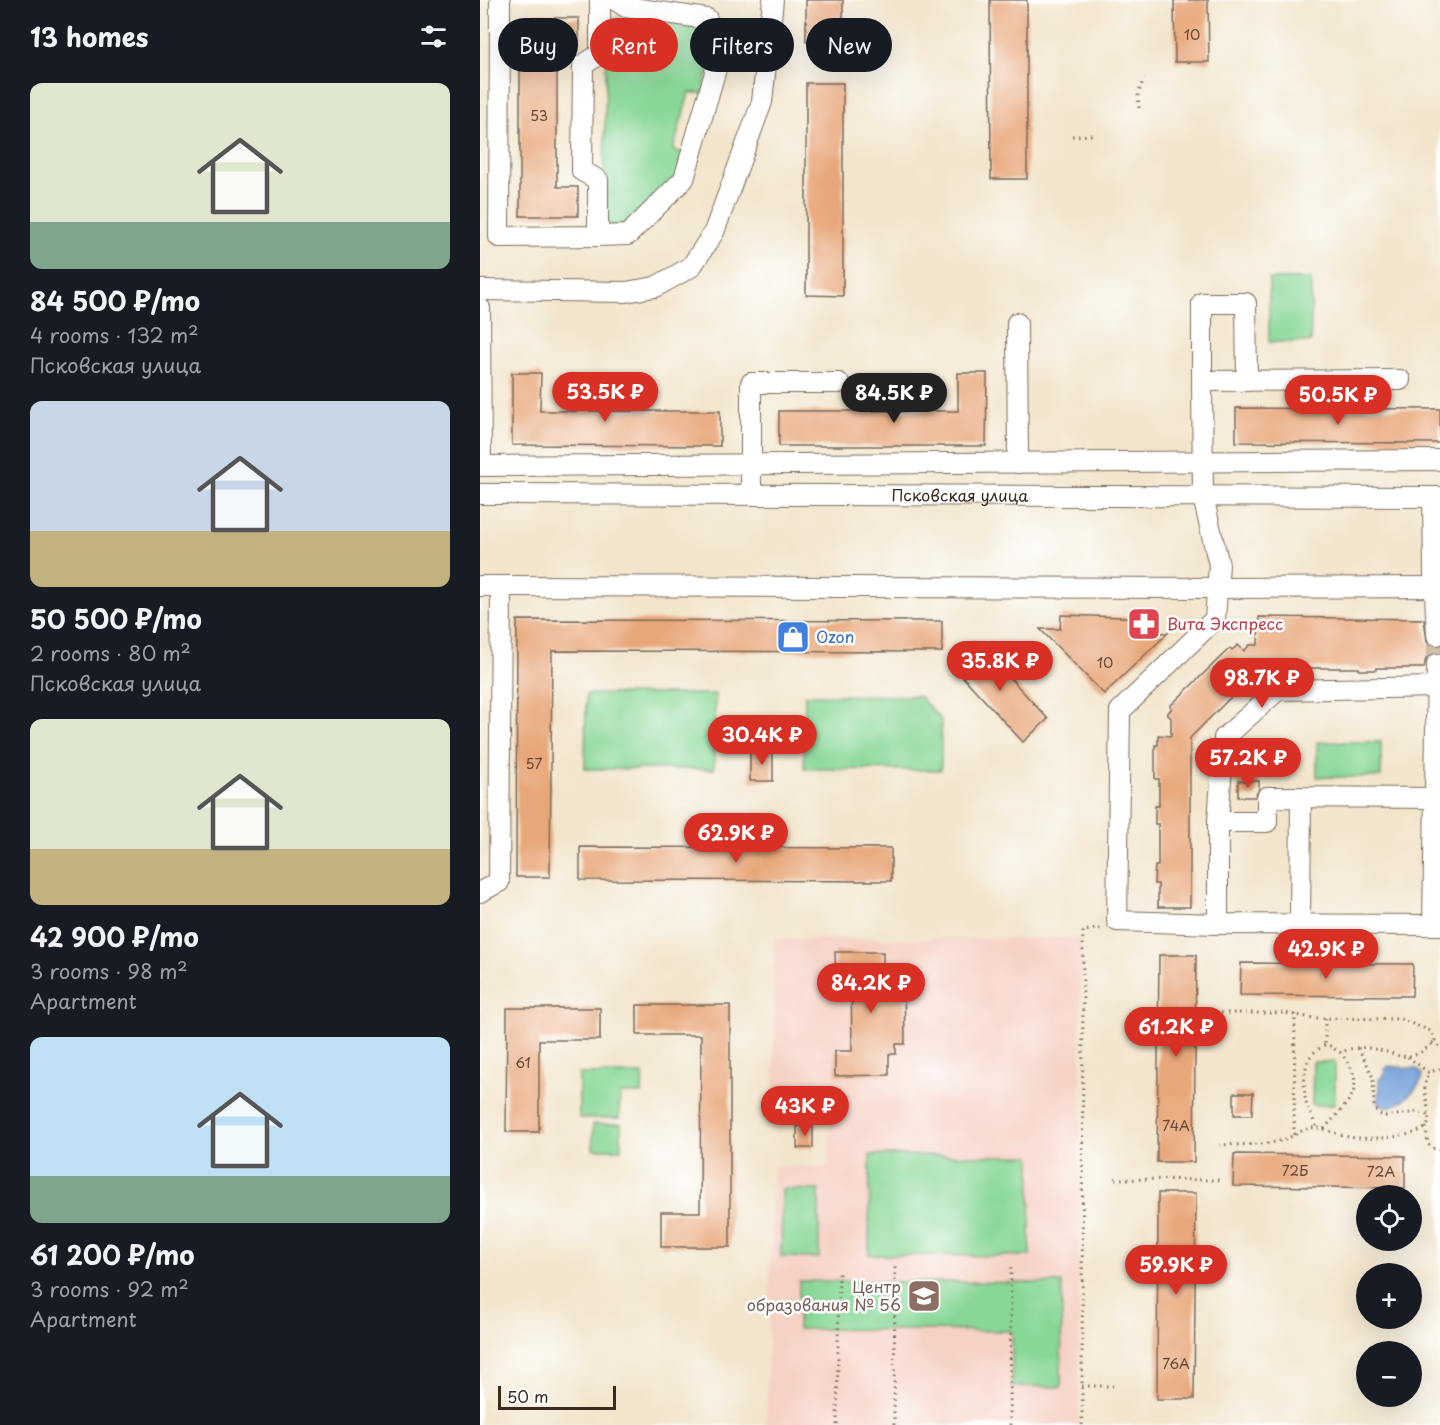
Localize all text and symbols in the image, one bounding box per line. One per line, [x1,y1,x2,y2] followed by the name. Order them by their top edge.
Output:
[30,17,148,56] text: 13 homes
[498,18,578,72] chip: Buy
[590,18,678,72] chip: Rent
[690,18,794,72] chip: Filters
[806,18,892,72] chip: New
[417,20,450,53] icon: filters
[1184,24,1200,45] house number: 10
[530,105,548,126] house number: 53
[186,122,294,230] icon: home
[30,281,200,320] text: 84 500 ₽/mo
[30,320,199,350] text: 4 rooms · 132 m²
[30,350,201,380] text: Псковская улица
[550,372,660,423] pin: 53.5K ₽
[839,373,949,424] pin: 84.5K ₽
[1283,375,1393,426] pin: 50.5K ₽
[566,376,644,406] text: 53.5K ₽
[855,377,933,407] text: 84.5K ₽
[1299,379,1377,409] text: 50.5K ₽
[186,440,294,548] icon: home
[892,482,1028,507] street label: Псковская улица
[30,599,202,638] text: 50 500 ₽/mo
[1126,606,1162,642] pharmacy icon: Вита Экспресс
[1167,611,1283,635] place label: Вита Экспресс
[775,619,811,655] shop icon: Ozon
[816,624,854,648] place label: Ozon
[30,638,191,668] text: 2 rooms · 80 m²
[945,641,1055,692] pin: 35.8K ₽
[961,645,1039,675] text: 35.8K ₽
[1097,652,1113,673] house number: 10
[1207,658,1317,709] pin: 98.7K ₽
[1224,662,1300,692] text: 98.7K ₽
[30,668,201,698] text: Псковская улица
[707,715,817,766] pin: 30.4K ₽
[722,719,802,749] text: 30.4K ₽
[1193,738,1303,789] pin: 57.2K ₽
[1209,742,1287,772] text: 57.2K ₽
[526,753,542,774] house number: 57
[186,758,294,866] icon: home
[681,813,791,864] pin: 62.9K ₽
[698,817,774,847] text: 62.9K ₽
[30,917,199,956] text: 42 900 ₽/mo
[1271,929,1381,980] pin: 42.9K ₽
[1287,933,1365,963] text: 42.9K ₽
[30,956,188,986] text: 3 rooms · 98 m²
[816,963,926,1014] pin: 84.2K ₽
[831,967,911,997] text: 84.2K ₽
[30,986,137,1016] text: Apartment
[1121,1007,1231,1058] pin: 61.2K ₽
[1138,1011,1214,1041] text: 61.2K ₽
[515,1052,531,1073] house number: 61
[186,1076,294,1184] icon: home
[763,1086,847,1137] pin: 43K ₽
[775,1090,835,1120] text: 43K ₽
[1162,1115,1190,1136] house number: 74А
[1282,1160,1308,1181] house number: 72Б
[1367,1161,1395,1182] house number: 72А
[1356,1185,1422,1407] map controls
[1356,1185,1422,1251] button: locate
[30,1235,195,1274] text: 61 200 ₽/mo
[1121,1245,1231,1296] pin: 59.9K ₽
[1139,1249,1213,1279] text: 59.9K ₽
[1356,1263,1422,1329] button: +
[30,1274,189,1304] text: 3 rooms · 92 m²
[747,1274,901,1316] place label: Центр образования № 56
[906,1278,942,1314] school or university icon: Центр образования № 56
[30,1304,137,1334] text: Apartment
[1356,1341,1422,1407] button: −
[1162,1353,1190,1374] house number: 76А
[498,1383,616,1410] scale bar
[507,1384,548,1408] text: 50 m

